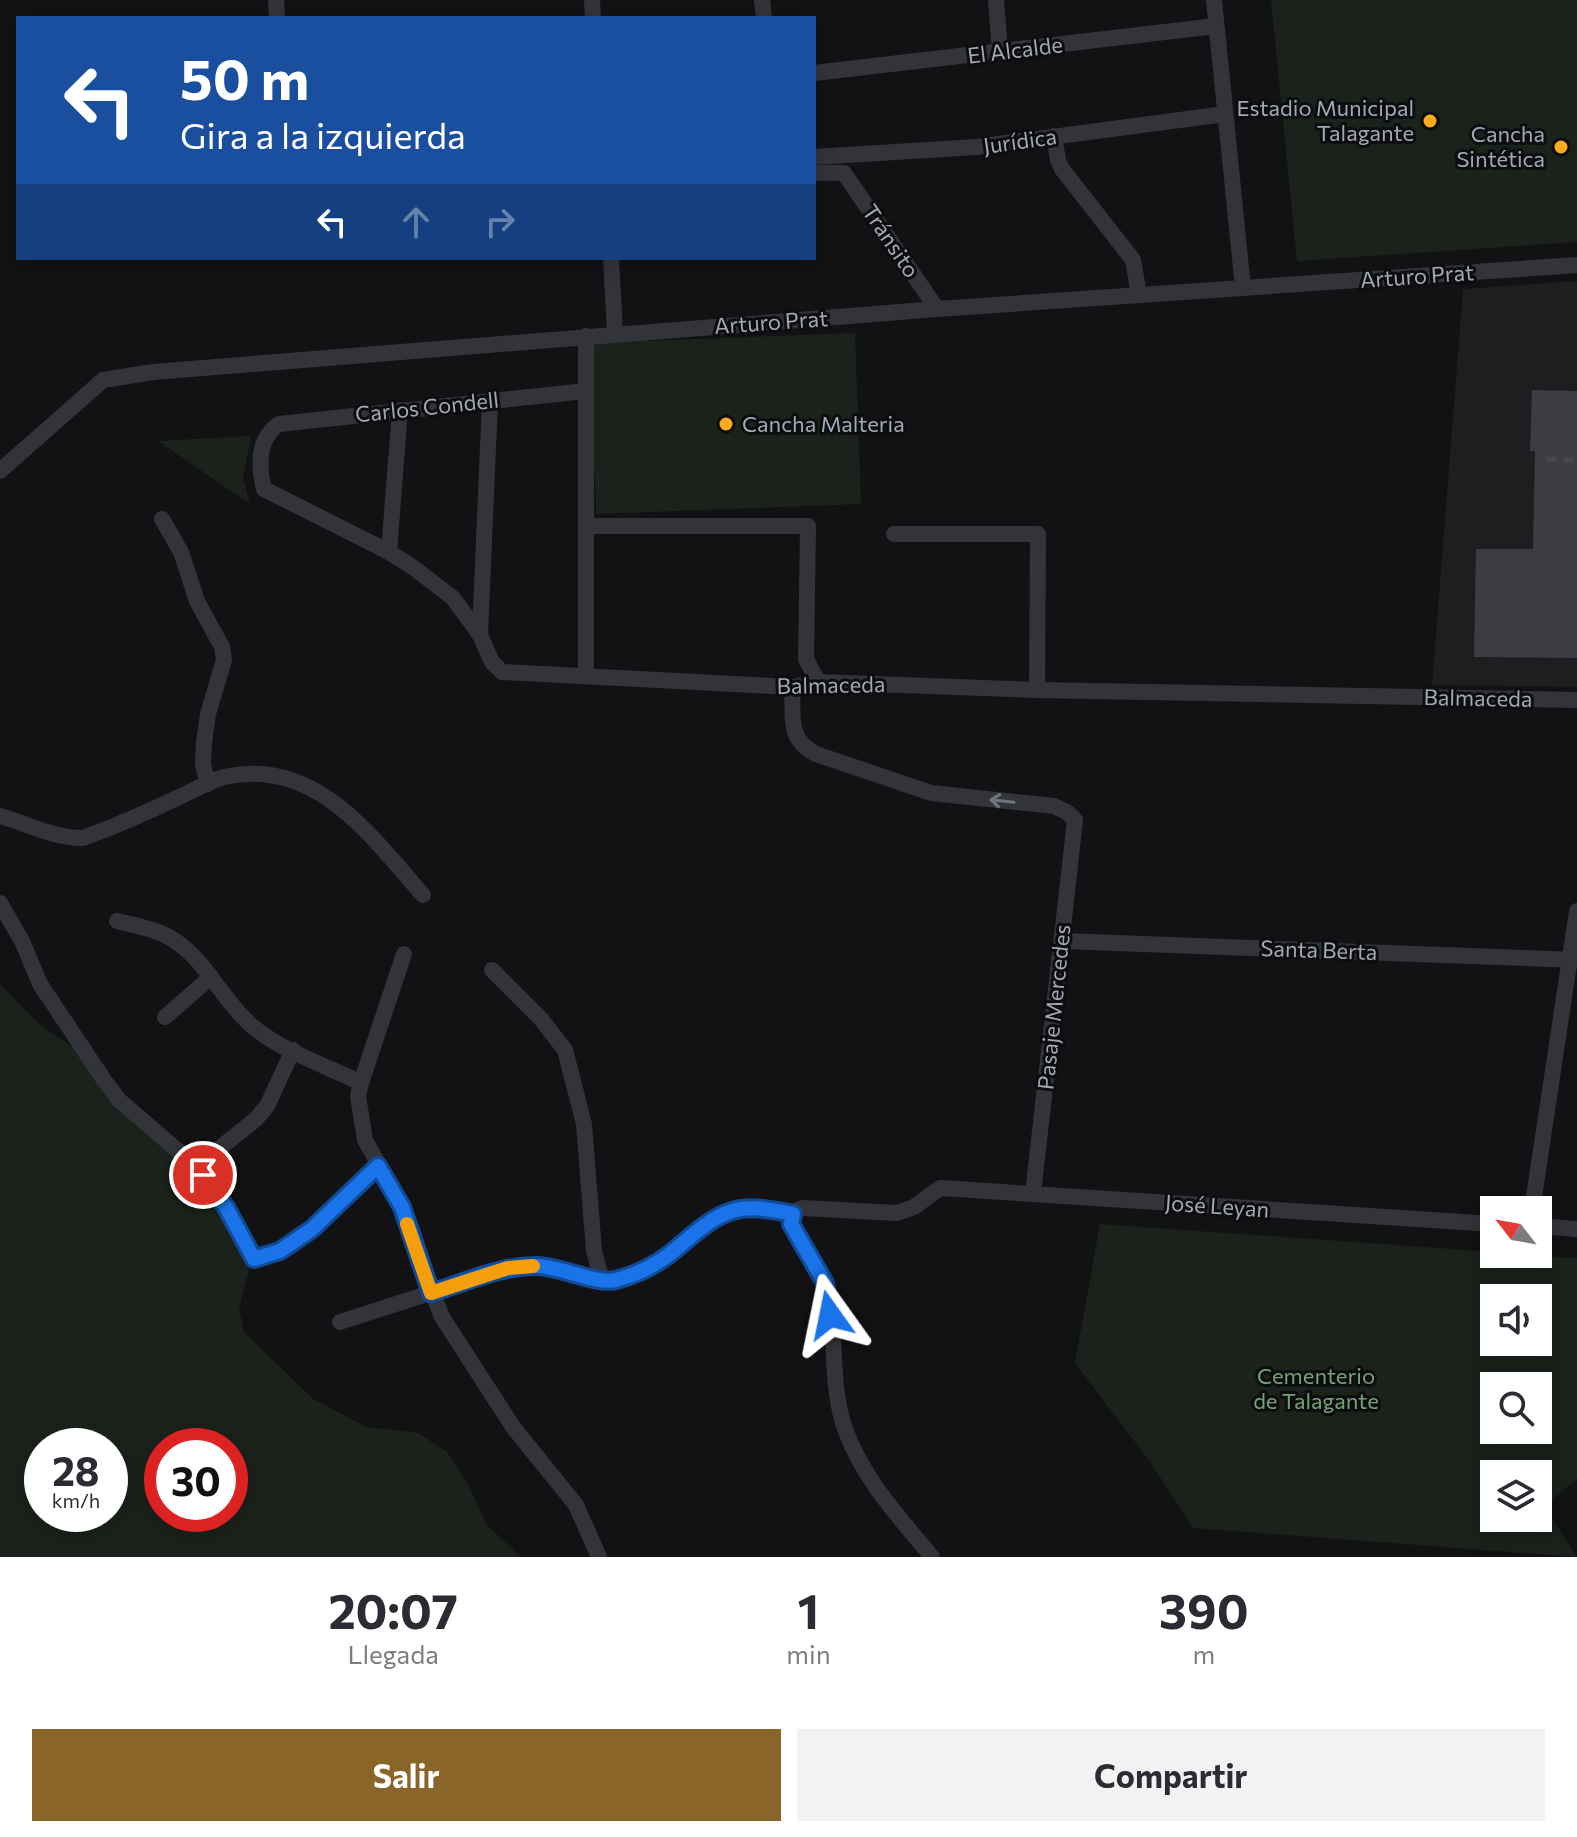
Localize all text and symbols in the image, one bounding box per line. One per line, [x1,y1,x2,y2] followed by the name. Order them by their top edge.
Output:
[966,30,1064,69] street label: El Alcalde
[180,43,309,112] text: 50 m
[48,48,152,152] icon: left
[1237,94,1414,146] place label: Estadio Municipal Talagante
[180,112,466,156] text: Gira a la izquierda
[1421,112,1439,130] marker: Estadio Municipal Talagante
[1456,120,1545,172] place label: Cancha Sintética
[981,122,1058,159] street label: Jurídica
[1552,138,1570,156] marker: Cancha Sintética
[857,199,926,282] street label: Tránsito
[310,200,354,244] icon: left
[394,200,438,244] icon: ahead
[478,200,522,244] icon: right
[1359,258,1475,293] street label: Arturo Prat
[713,304,829,339] street label: Arturo Prat
[354,386,500,427] street label: Carlos Condell
[742,410,905,437] place label: Cancha Malteria
[717,415,735,433] marker: Cancha Malteria
[776,670,886,699] street label: Balmaceda
[1423,683,1533,712] street label: Balmaceda
[989,794,1016,809] one-way arrow
[1031,923,1076,1091] street label: Pasaje Mercedes
[1260,934,1378,965] street label: Santa Berta
[169,1141,237,1209] pin
[181,1153,225,1197] icon: arrive
[1164,1188,1270,1223] street label: José Leyan
[1480,1196,1552,1268] north arrow
[1480,1196,1552,1532] map controls
[788,1273,872,1357] position arrow
[1480,1284,1552,1356] button: sound
[1253,1362,1379,1414] park label: Cementerio de Talagante
[1480,1372,1552,1444] button: search
[144,1428,248,1532] speed limit sign: 30
[52,1445,100,1494] text: 28
[1480,1460,1552,1532] button: layers
[52,1488,100,1512] text: km/h
[328,1580,458,1639] text: 20:07
[798,1580,819,1639] text: 1
[1159,1580,1249,1639] text: 390
[348,1638,439,1669] text: Llegada
[786,1638,831,1669] text: min
[1192,1638,1215,1669] text: m
[32,1729,781,1821] button: Salir
[797,1729,1545,1821] button: Compartir

